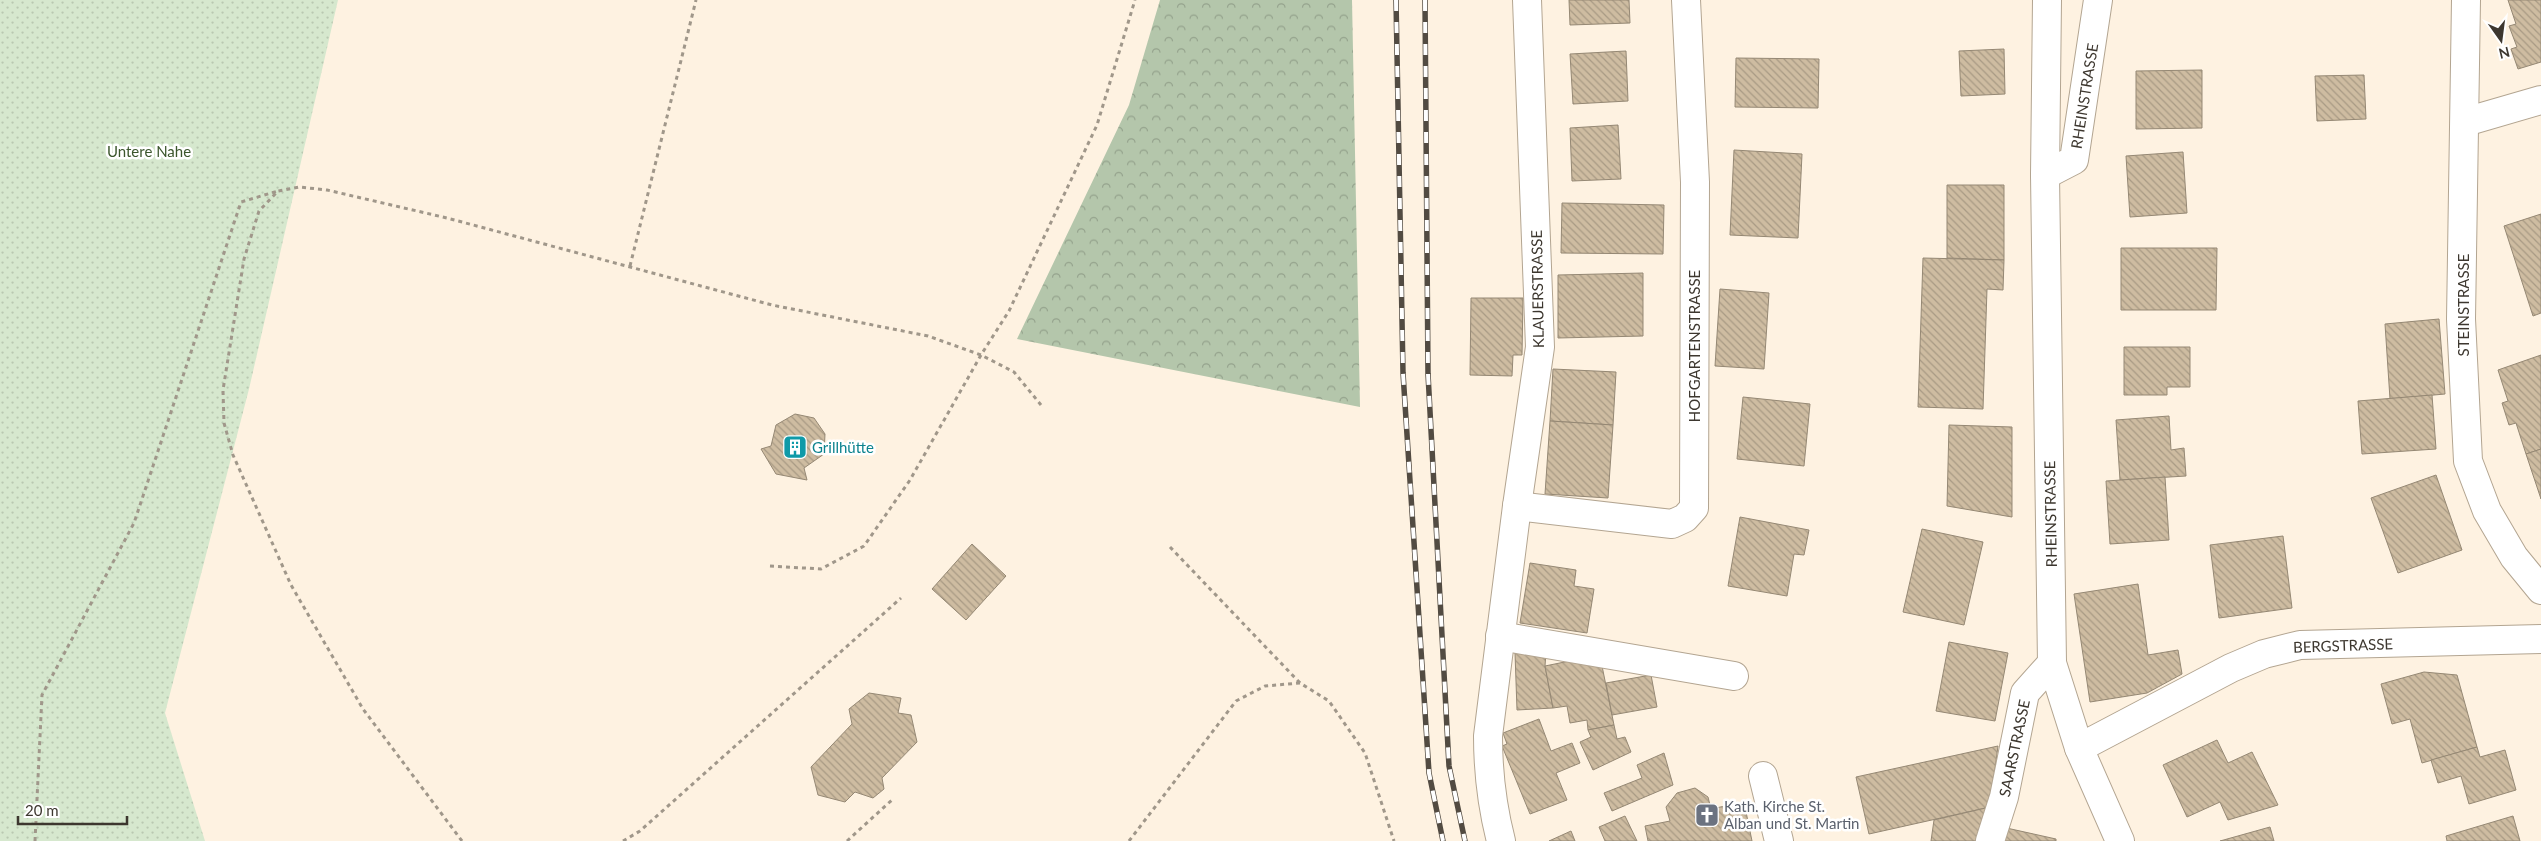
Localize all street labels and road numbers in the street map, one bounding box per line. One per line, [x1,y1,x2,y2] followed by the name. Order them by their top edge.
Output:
[2067,42,2101,150] street label: RHEINSTRASSE
[1527,230,1547,348] street label: KLAUERSTRASSE
[2454,254,2472,356] street label: STEINSTRASSE
[1685,270,1703,422] street label: HOFGARTENSTRASSE
[2040,461,2060,567] street label: RHEINSTRASSE
[2293,634,2393,656] street label: BERGSTRASSE
[1995,698,2033,798] street label: SAARSTRASSE

